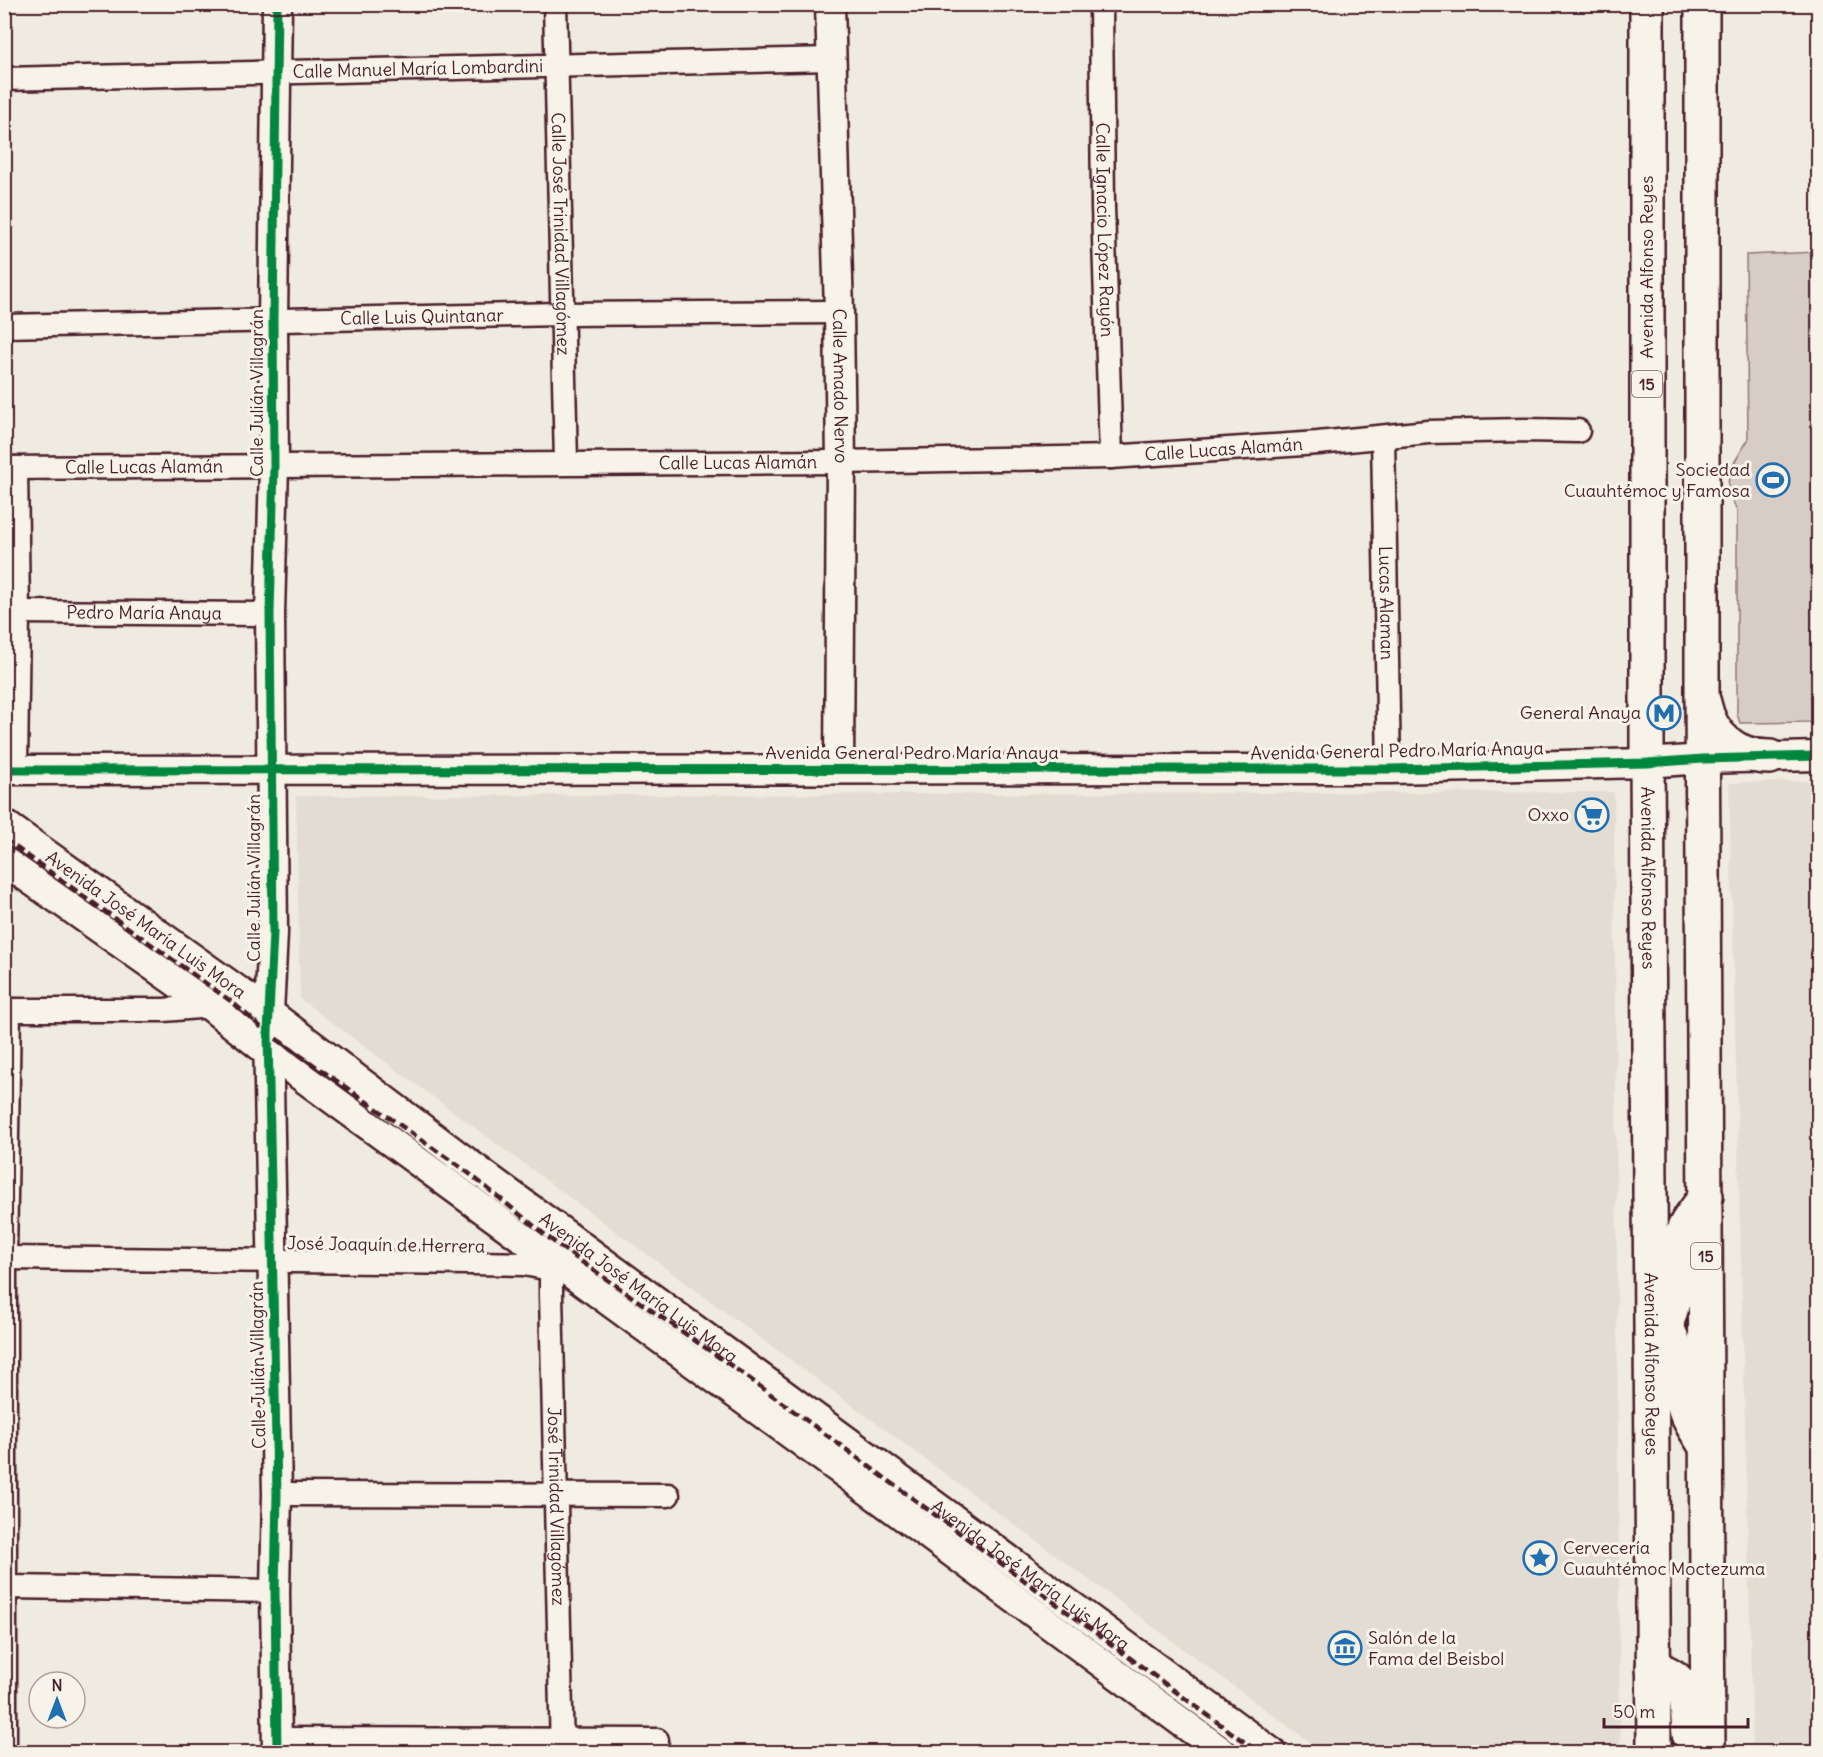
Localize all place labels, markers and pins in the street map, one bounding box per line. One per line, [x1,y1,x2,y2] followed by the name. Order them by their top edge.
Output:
[1564,458,1750,502] place label: Sociedad Cuauhtémoc y Famosa
[1755,462,1791,498] sports icon: Sociedad Cuauhtémoc y Famosa
[1646,695,1682,731] metro station icon: General Anaya
[1520,701,1641,724] place label: General Anaya
[1574,797,1610,833] supermarket icon: Oxxo
[1528,803,1569,826] place label: Oxxo
[1563,1536,1765,1580] place label: Cervecería Cuauhtémoc Moctezuma
[1522,1540,1558,1576] place icon: Cervecería Cuauhtémoc Moctezuma
[1368,1626,1504,1670] place label: Salón de la Fama del Beisbol
[1327,1630,1363,1666] museum icon: Salón de la Fama del Beisbol

